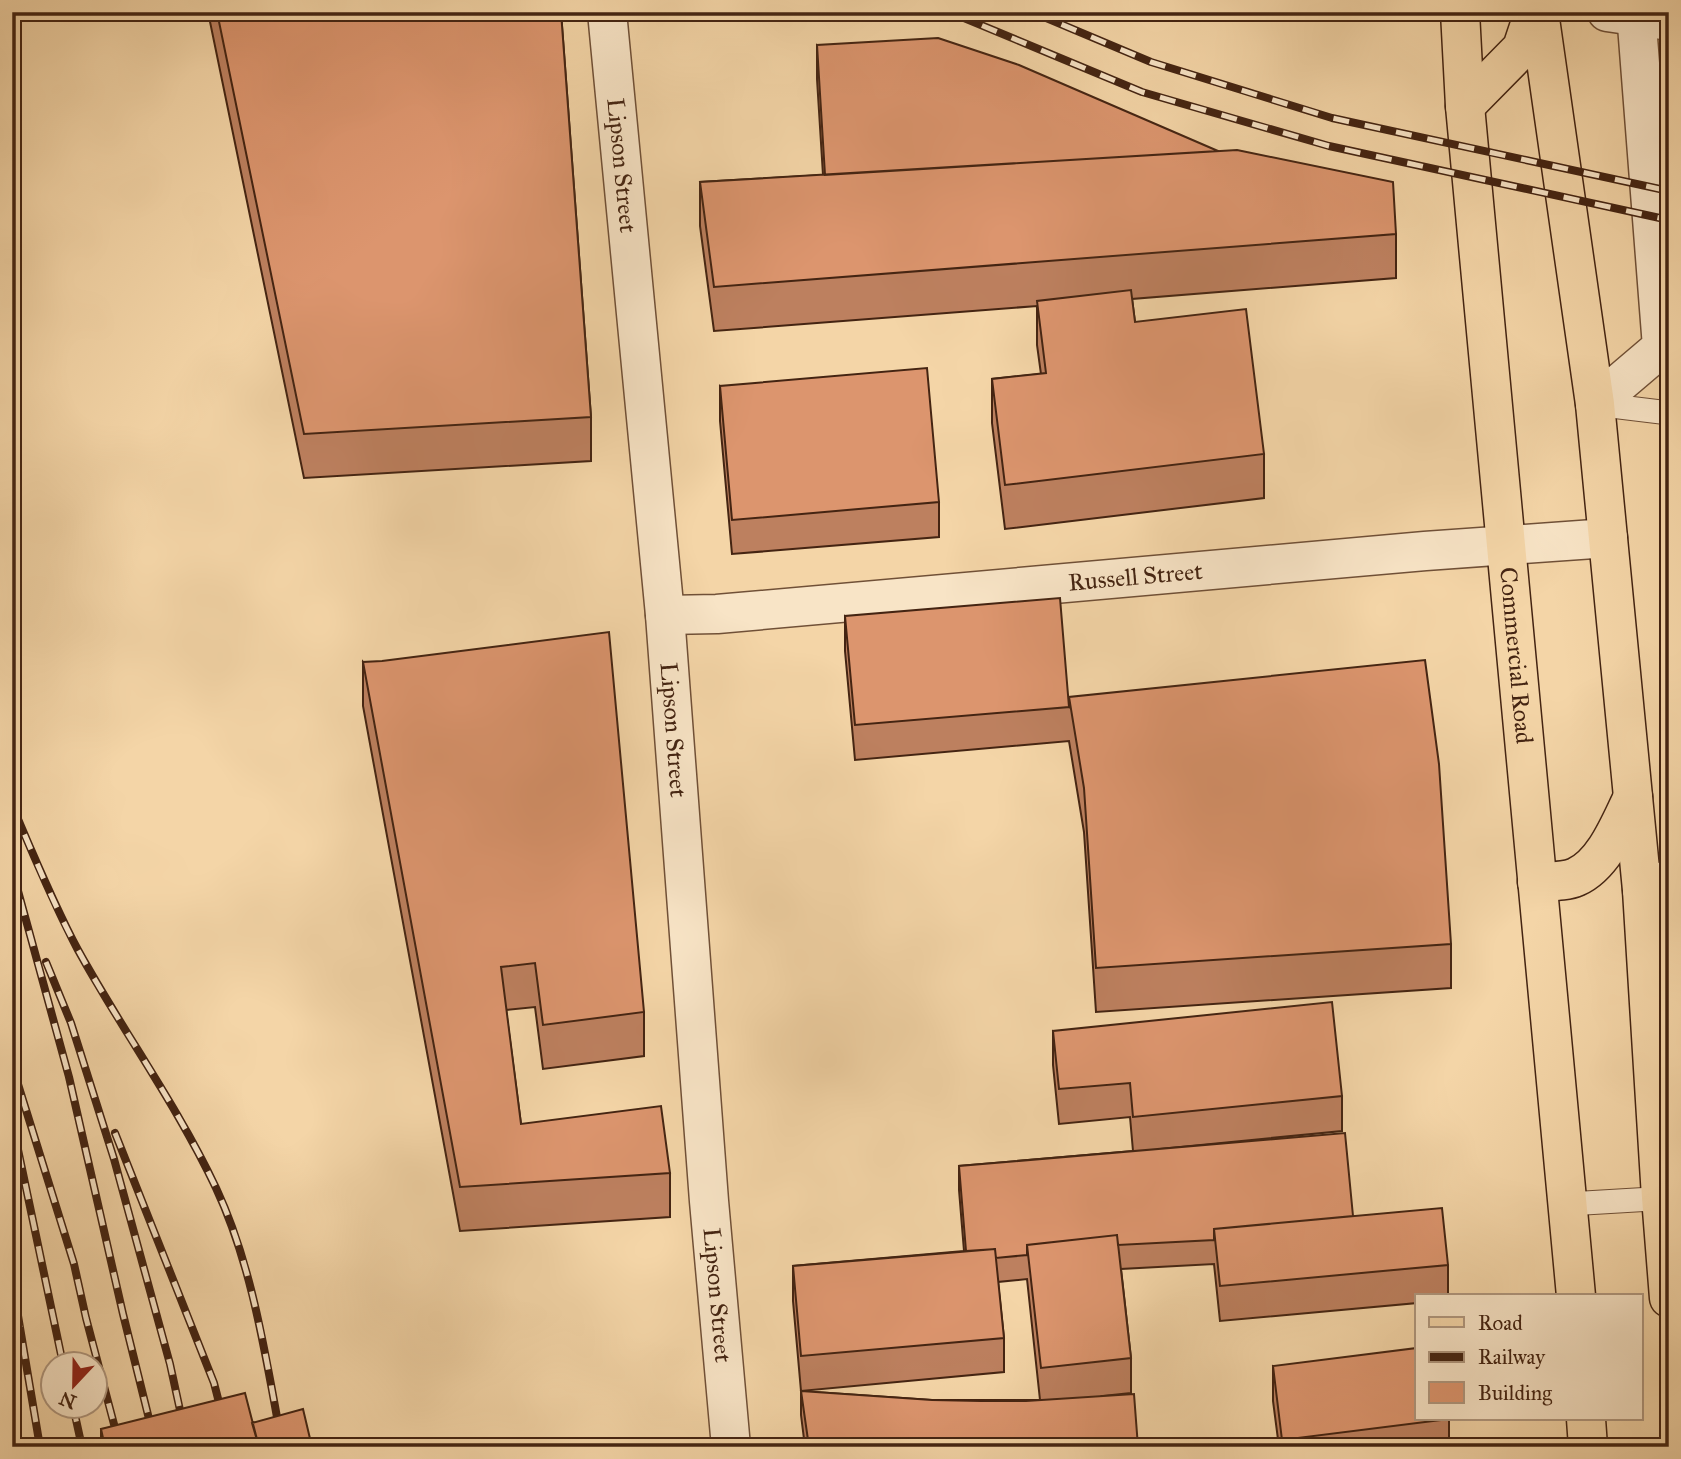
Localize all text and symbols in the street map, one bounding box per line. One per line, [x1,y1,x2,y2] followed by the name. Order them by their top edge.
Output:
[600,97,643,235] street label: Lipson Street
[1067,556,1204,598] street label: Russell Street
[1493,566,1539,745] street label: Commercial Road
[654,661,694,799] street label: Lipson Street
[696,1227,738,1364] street label: Lipson Street
[1415,1294,1642,1420] legend
[1478,1310,1523,1336] text: Road
[1478,1344,1546,1370] text: Railway
[38,1350,108,1420] north arrow
[1478,1380,1552,1406] text: Building
[56,1387,80,1414] text: N

